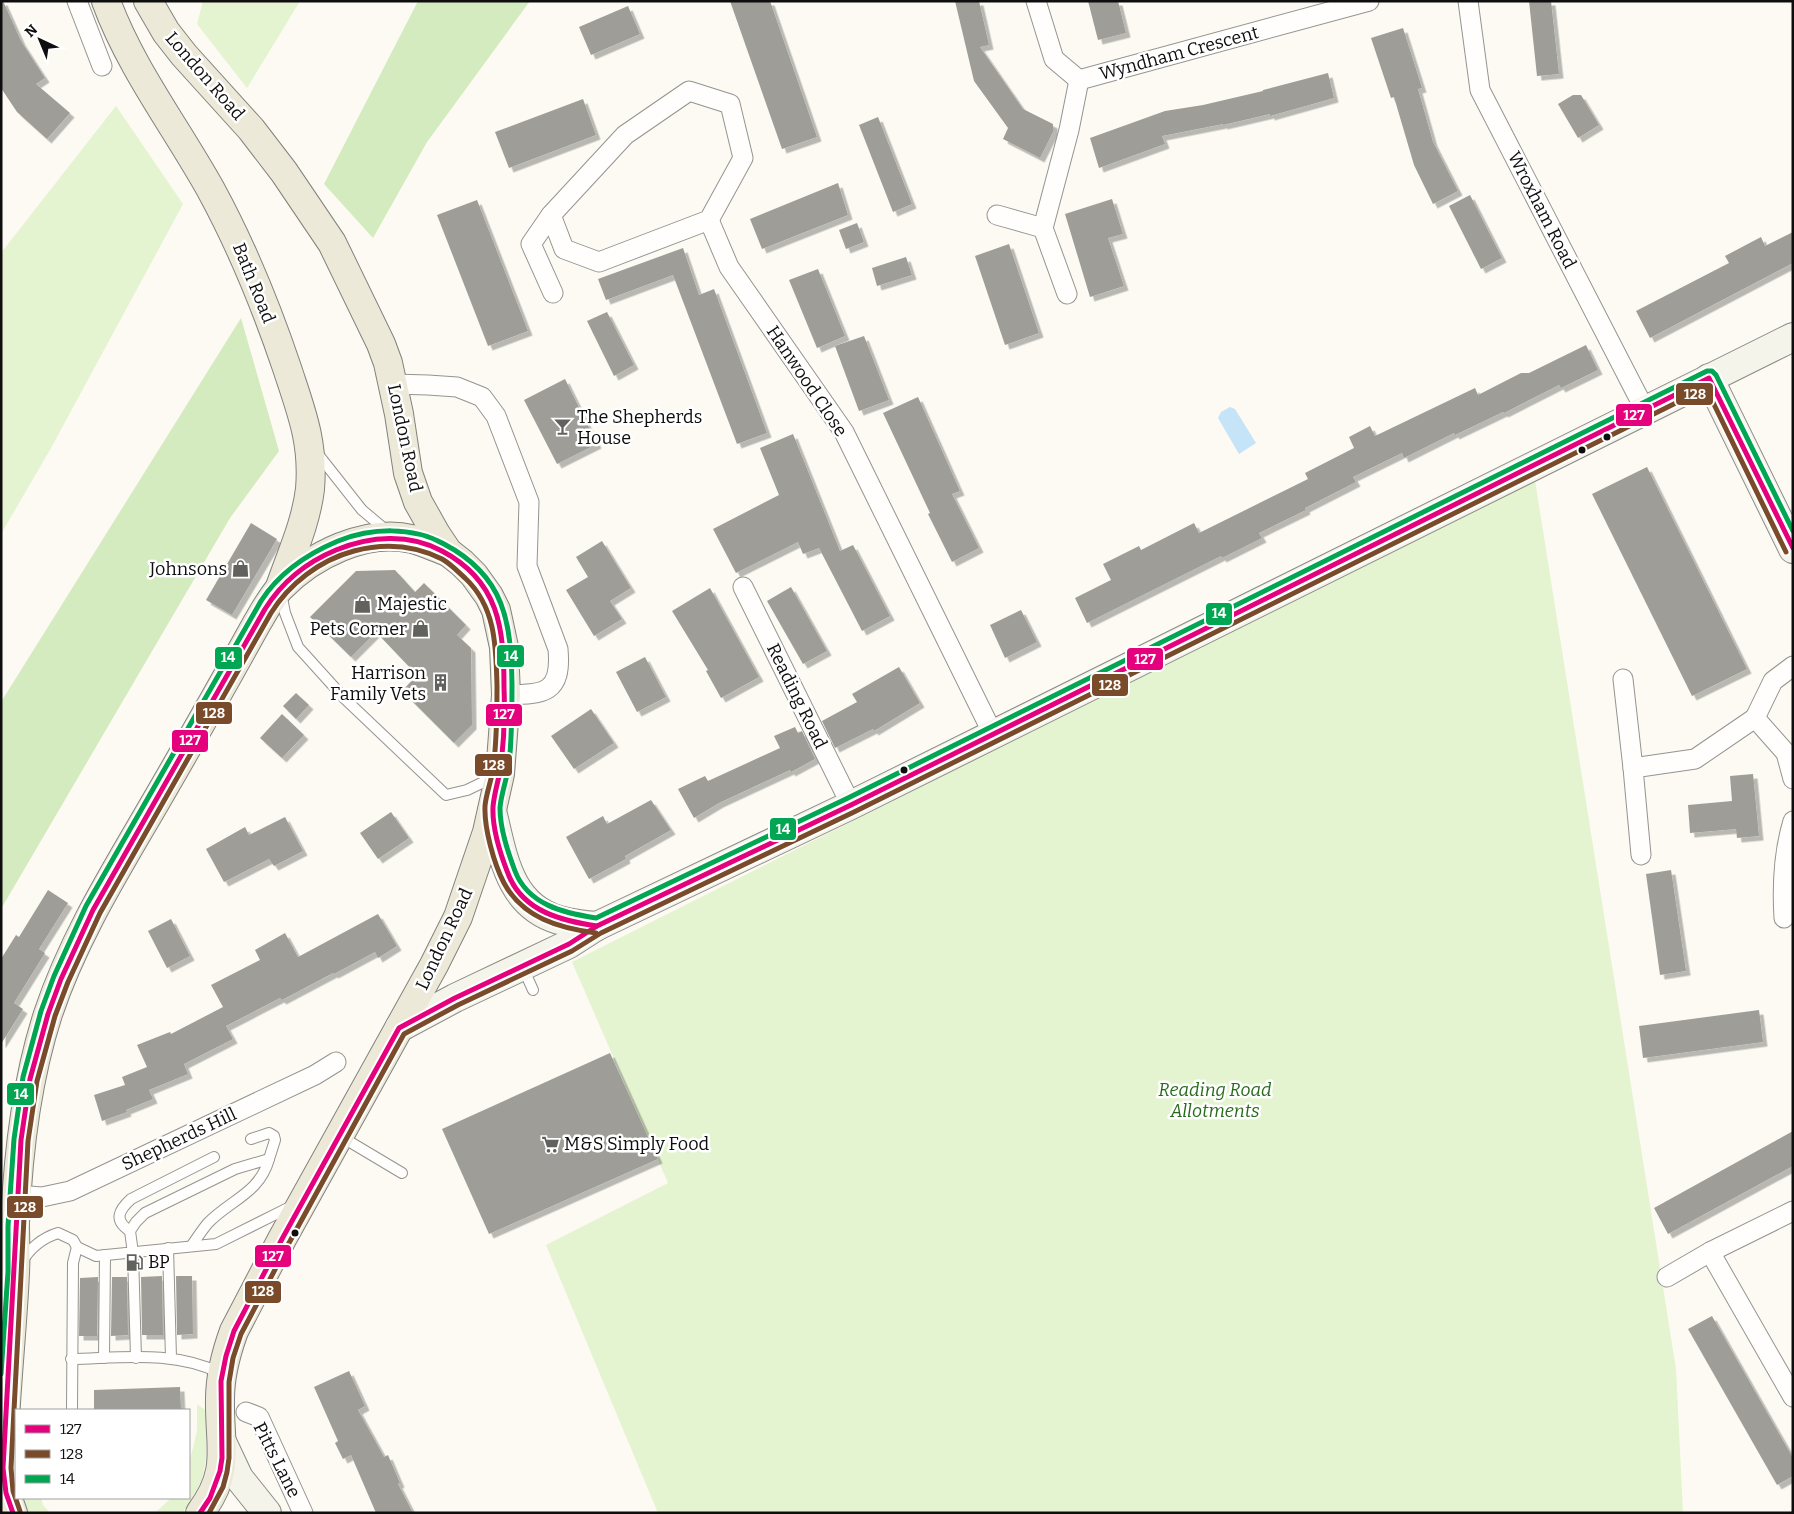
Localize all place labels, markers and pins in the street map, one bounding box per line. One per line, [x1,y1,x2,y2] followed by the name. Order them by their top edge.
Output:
[577,406,702,449] place label: The Shepherds House
[553,417,573,437] bar icon: The Shepherds House
[1602,432,1612,442] unlabelled marker
[1577,445,1587,455] unlabelled marker
[148,558,227,580] place label: Johnsons
[231,559,251,579] shop icon: Johnsons
[377,593,447,615] place label: Majestic
[353,594,373,614] shop icon: Majestic
[310,618,407,640] place label: Pets Corner
[411,619,431,639] shop icon: Pets Corner
[330,662,427,705] place label: Harrison Family Vets
[430,673,450,693] building icon: Harrison Family Vets
[899,765,909,775] unlabelled marker
[564,1133,710,1155] place label: M&S Simply Food
[540,1134,560,1154] supermarket icon: M&S Simply Food
[290,1228,300,1238] unlabelled marker
[148,1251,170,1273] place label: BP
[124,1252,144,1272] fuel station icon: BP

